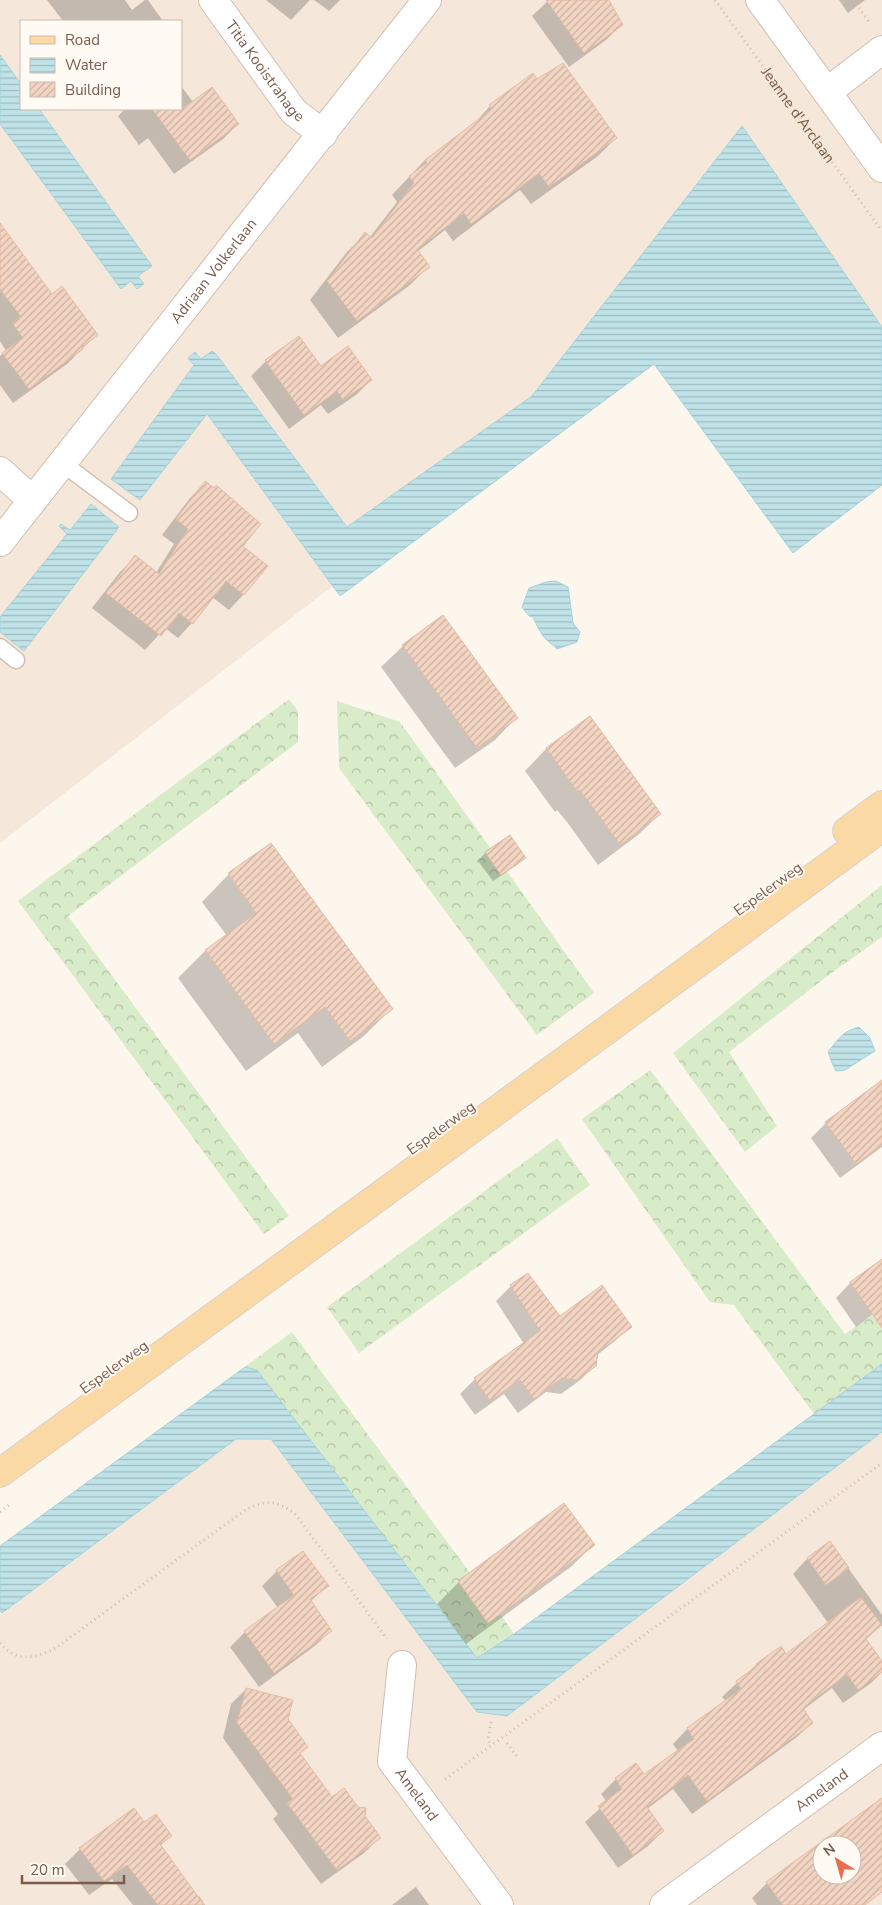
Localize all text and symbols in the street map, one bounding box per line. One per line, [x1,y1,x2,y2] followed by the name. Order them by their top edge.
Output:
[221,16,308,126] street label: Titia Kooistrahage
[20,20,182,110] legend
[65,30,100,50] text: Road
[65,55,108,75] text: Water
[756,62,840,167] street label: Jeanne d'Arclaan
[65,80,121,100] text: Building
[166,214,261,328] street label: Adriaan Volkerlaan
[730,857,806,921] street label: Espelerweg
[403,1096,479,1160] street label: Espelerweg
[76,1335,152,1399] street label: Espelerweg
[390,1764,443,1825] street label: Ameland
[791,1764,852,1816] street label: Ameland
[812,1835,862,1885] north arrow
[820,1839,839,1861] text: N
[22,1852,125,1884] scale bar
[30,1860,65,1880] text: 20 m

